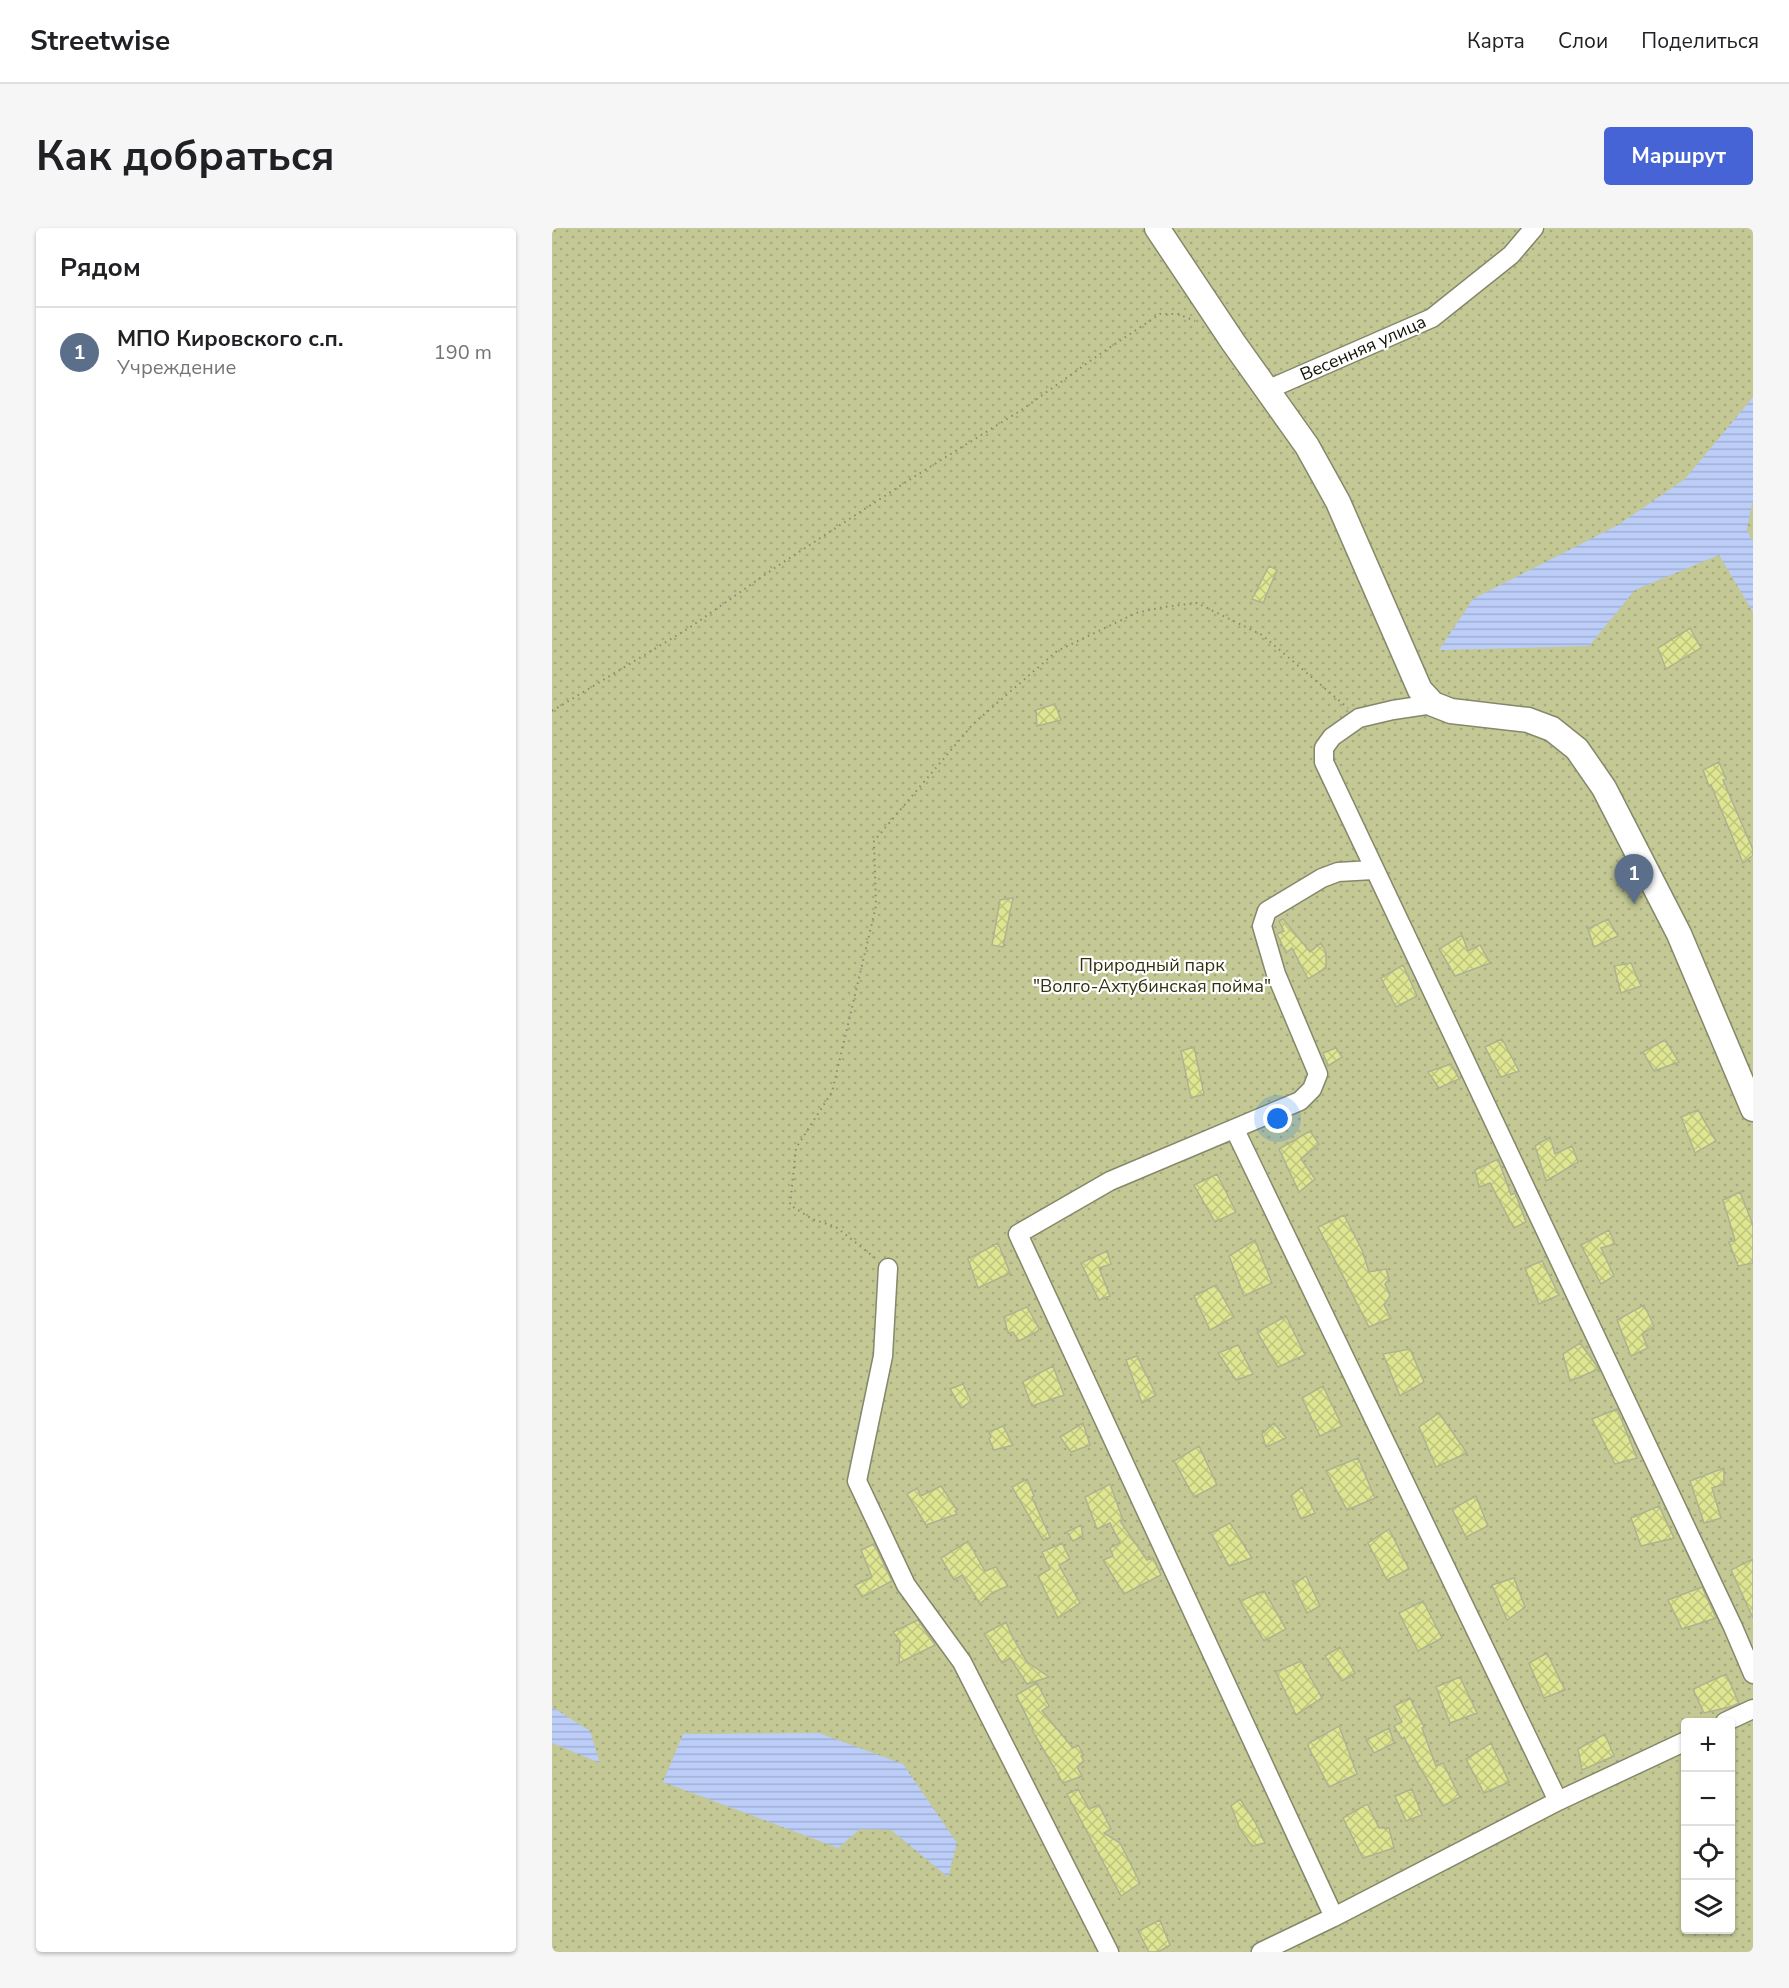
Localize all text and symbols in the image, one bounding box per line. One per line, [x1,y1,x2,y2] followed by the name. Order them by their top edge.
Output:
[30,22,170,60] text: Streetwise
[1467,27,1525,55] text: Карта
[1558,27,1608,55] text: Слои
[1641,27,1759,55] text: Поделиться
[1604,127,1753,185] button: Маршрут
[36,128,335,185] text: Как добраться
[60,250,141,285] text: Рядом
[1296,309,1430,387] street label: Весенняя улица
[117,324,343,354] text: МПО Кировского с.п.
[74,339,86,366] text: 1
[434,339,492,366] text: 190 m
[117,354,236,381] text: Учреждение
[1614,854,1654,904] pin: 1
[1033,953,1271,998] park label: Природный парк "Волго-Ахтубинская пойма"
[1263,1104,1292,1133] your location
[1681,1718,1735,1934] map controls
[1681,1718,1735,1772] button: +
[1681,1772,1735,1826] button: −
[1681,1826,1735,1880] button: locate
[1681,1880,1735,1934] button: layers

